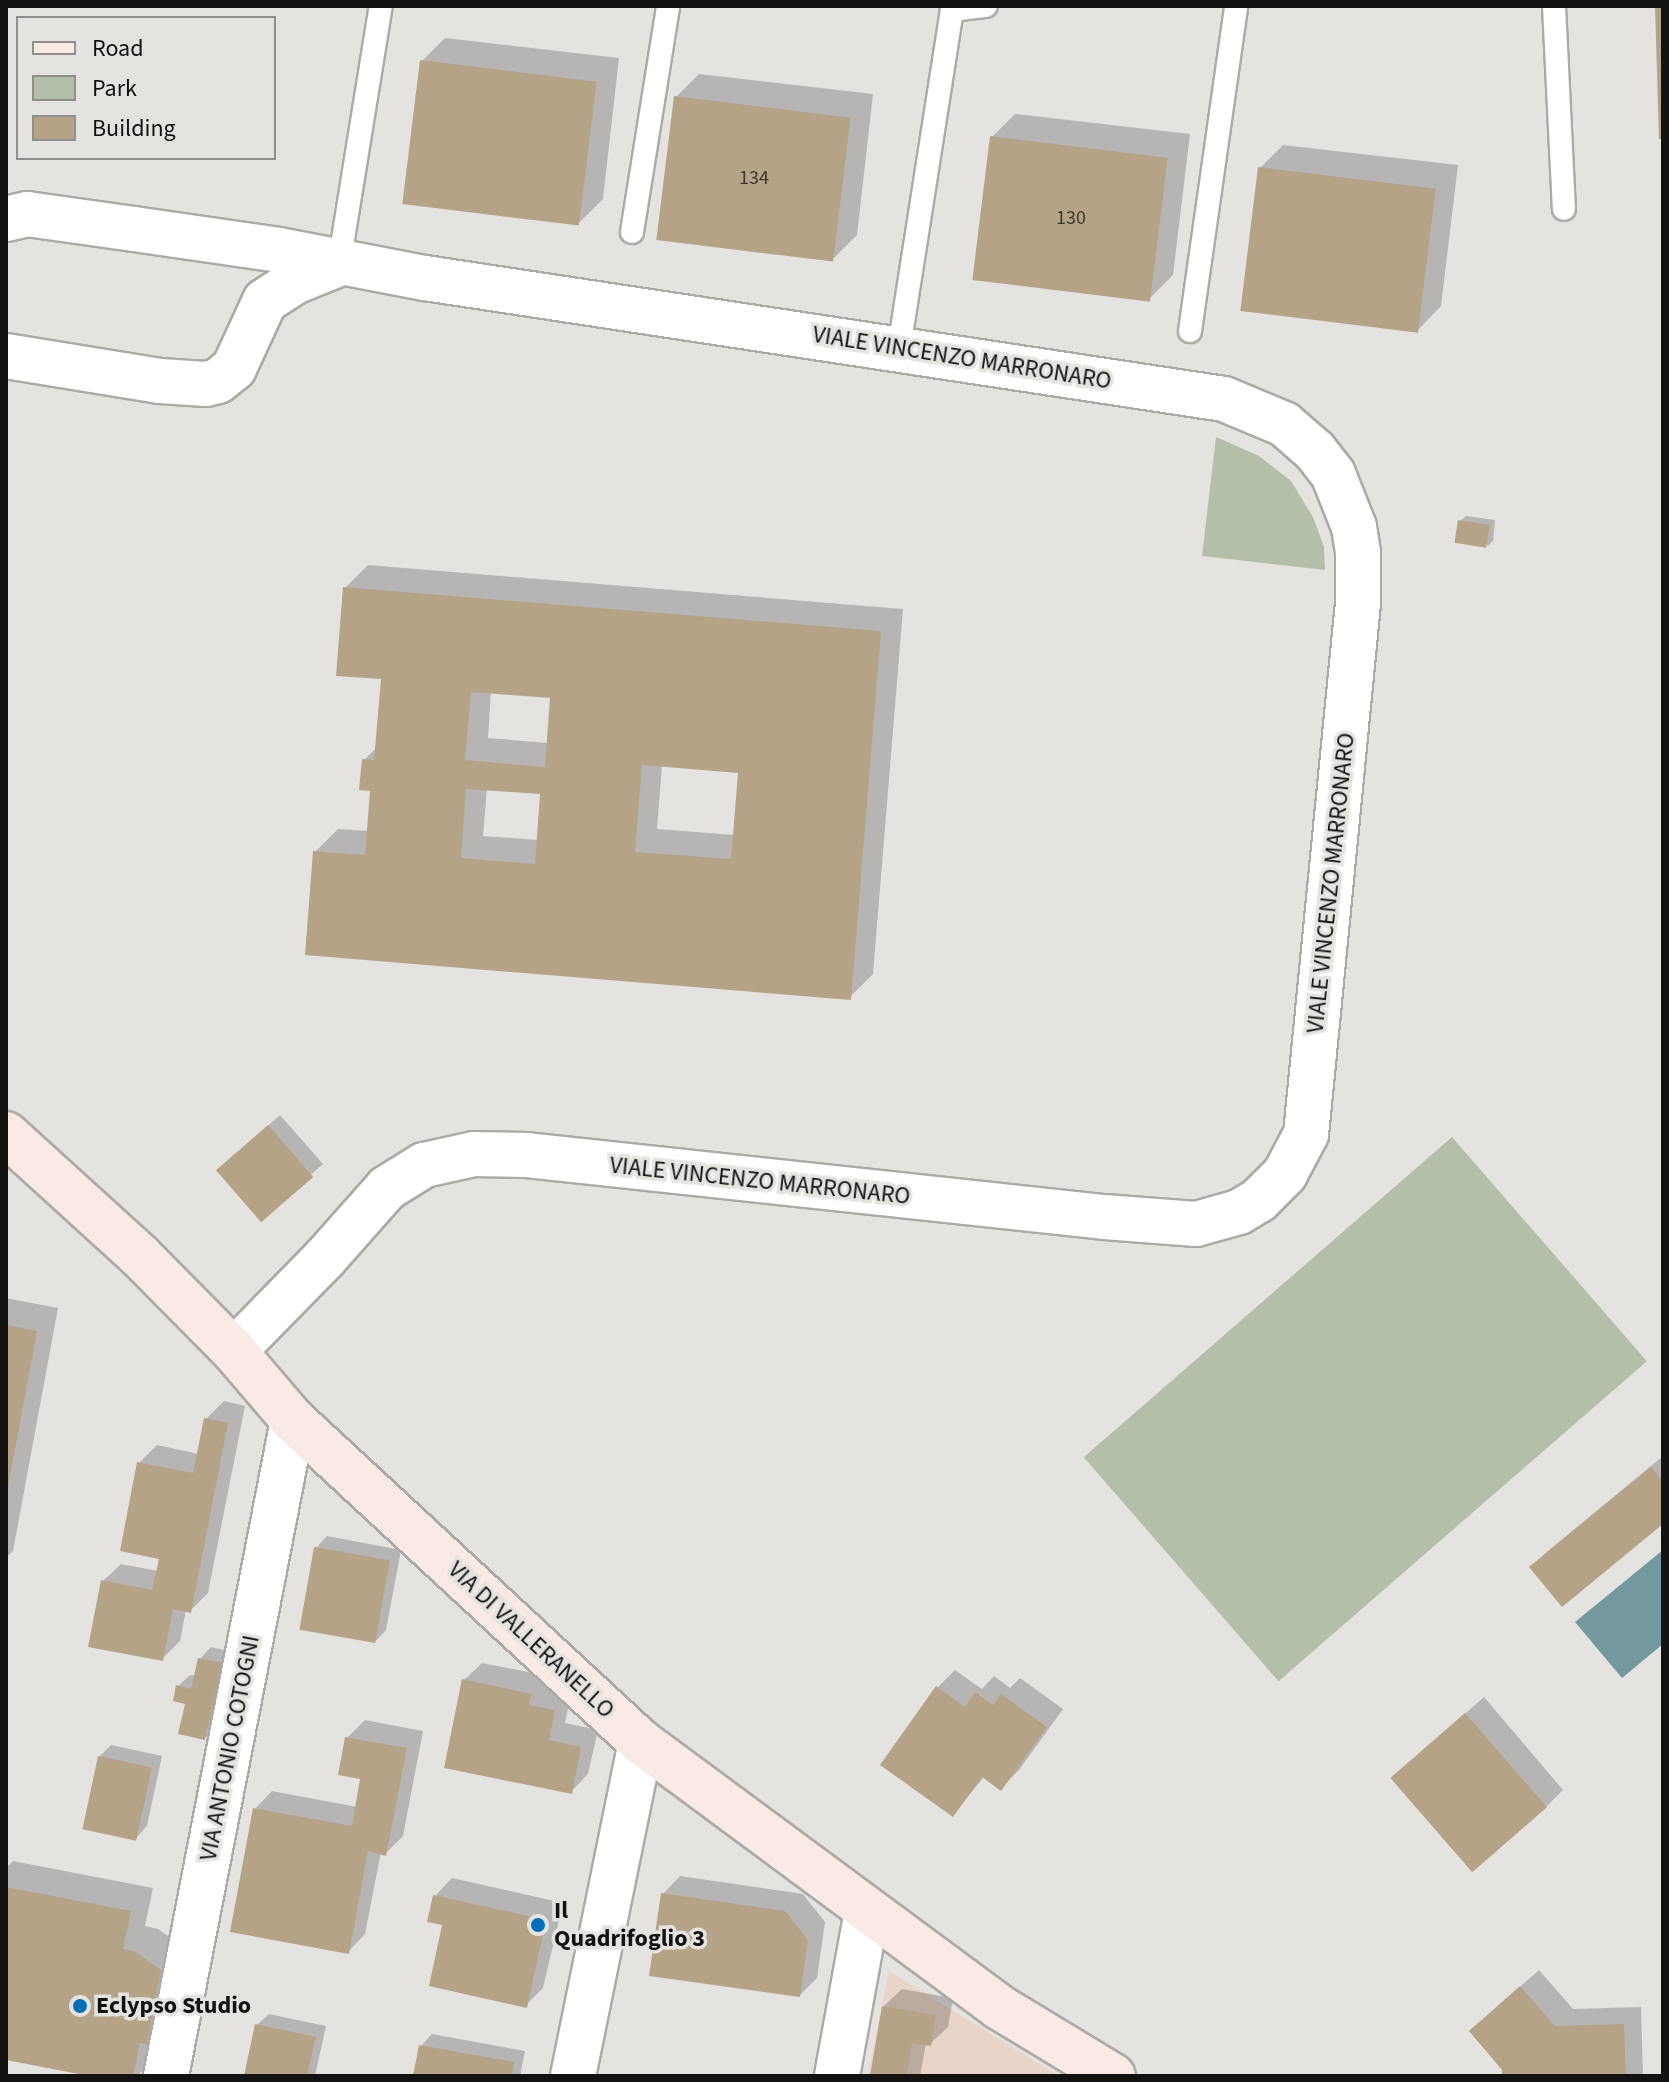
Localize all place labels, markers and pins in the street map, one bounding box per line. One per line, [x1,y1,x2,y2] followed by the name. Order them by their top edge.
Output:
[554,1897,705,1953] place label: Il Quadrifoglio 3
[529,1916,547,1934] marker: Il Quadrifoglio 3
[96,1992,251,2020] place label: Eclypso Studio
[71,1997,89,2015] marker: Eclypso Studio

